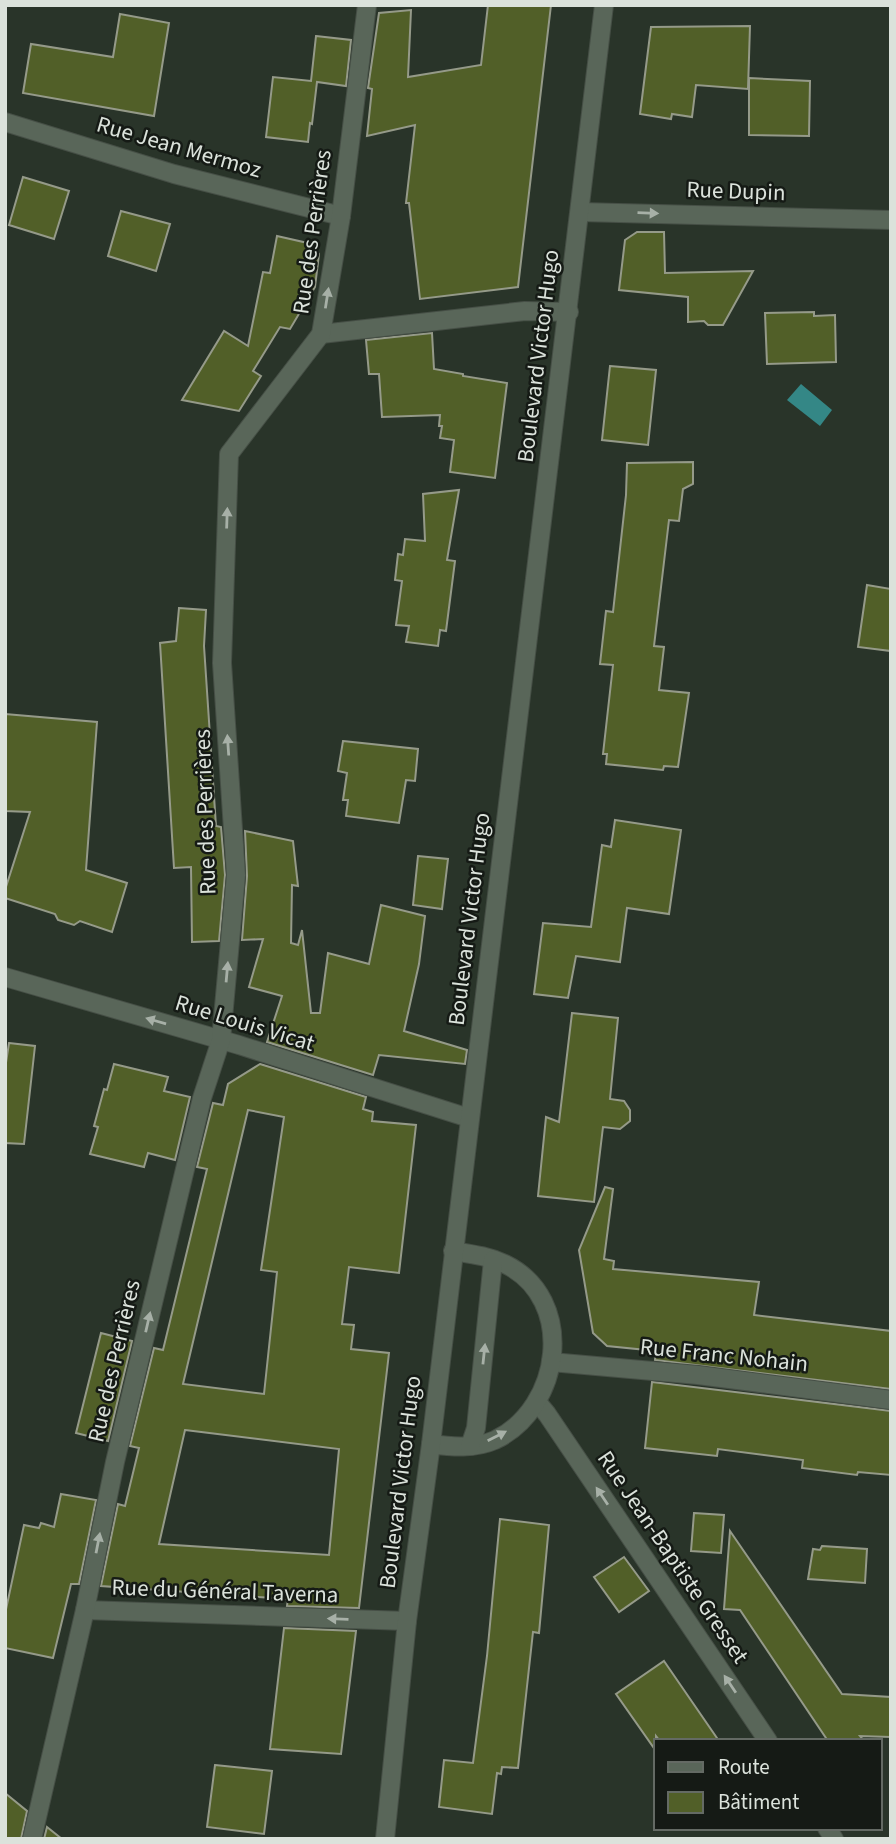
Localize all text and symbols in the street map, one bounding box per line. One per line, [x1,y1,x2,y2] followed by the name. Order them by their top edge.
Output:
[93,108,265,186] street label: Rue Jean Mermoz
[284,148,340,316] street label: Rue des Perrières
[686,173,786,209] street label: Rue Dupin
[637,208,659,219] one-way arrow
[509,248,567,464] street label: Boulevard Victor Hugo
[322,287,333,309] one-way arrow
[221,507,232,529] one-way arrow
[186,729,224,895] street label: Rue des Perrières
[222,734,233,756] one-way arrow
[440,811,498,1027] street label: Boulevard Victor Hugo
[222,961,233,983] one-way arrow
[171,986,319,1060] street label: Rue Louis Vicat
[145,1015,166,1025] one-way arrow
[79,1277,149,1445] street label: Rue des Perrières
[143,1311,154,1333] one-way arrow
[638,1330,810,1380] street label: Rue Franc Nohain
[479,1343,490,1365] one-way arrow
[371,1374,429,1590] street label: Boulevard Victor Hugo
[487,1431,507,1442] one-way arrow
[589,1444,757,1670] street label: Rue Jean-Baptiste Gresset
[595,1487,609,1505] one-way arrow
[93,1532,104,1554] one-way arrow
[111,1571,339,1611] street label: Rue du Général Taverna
[327,1614,349,1625] one-way arrow
[723,1674,736,1694] one-way arrow
[654,1739,882,1830] legend
[718,1752,770,1782] text: Route
[718,1787,799,1817] text: Bâtiment

